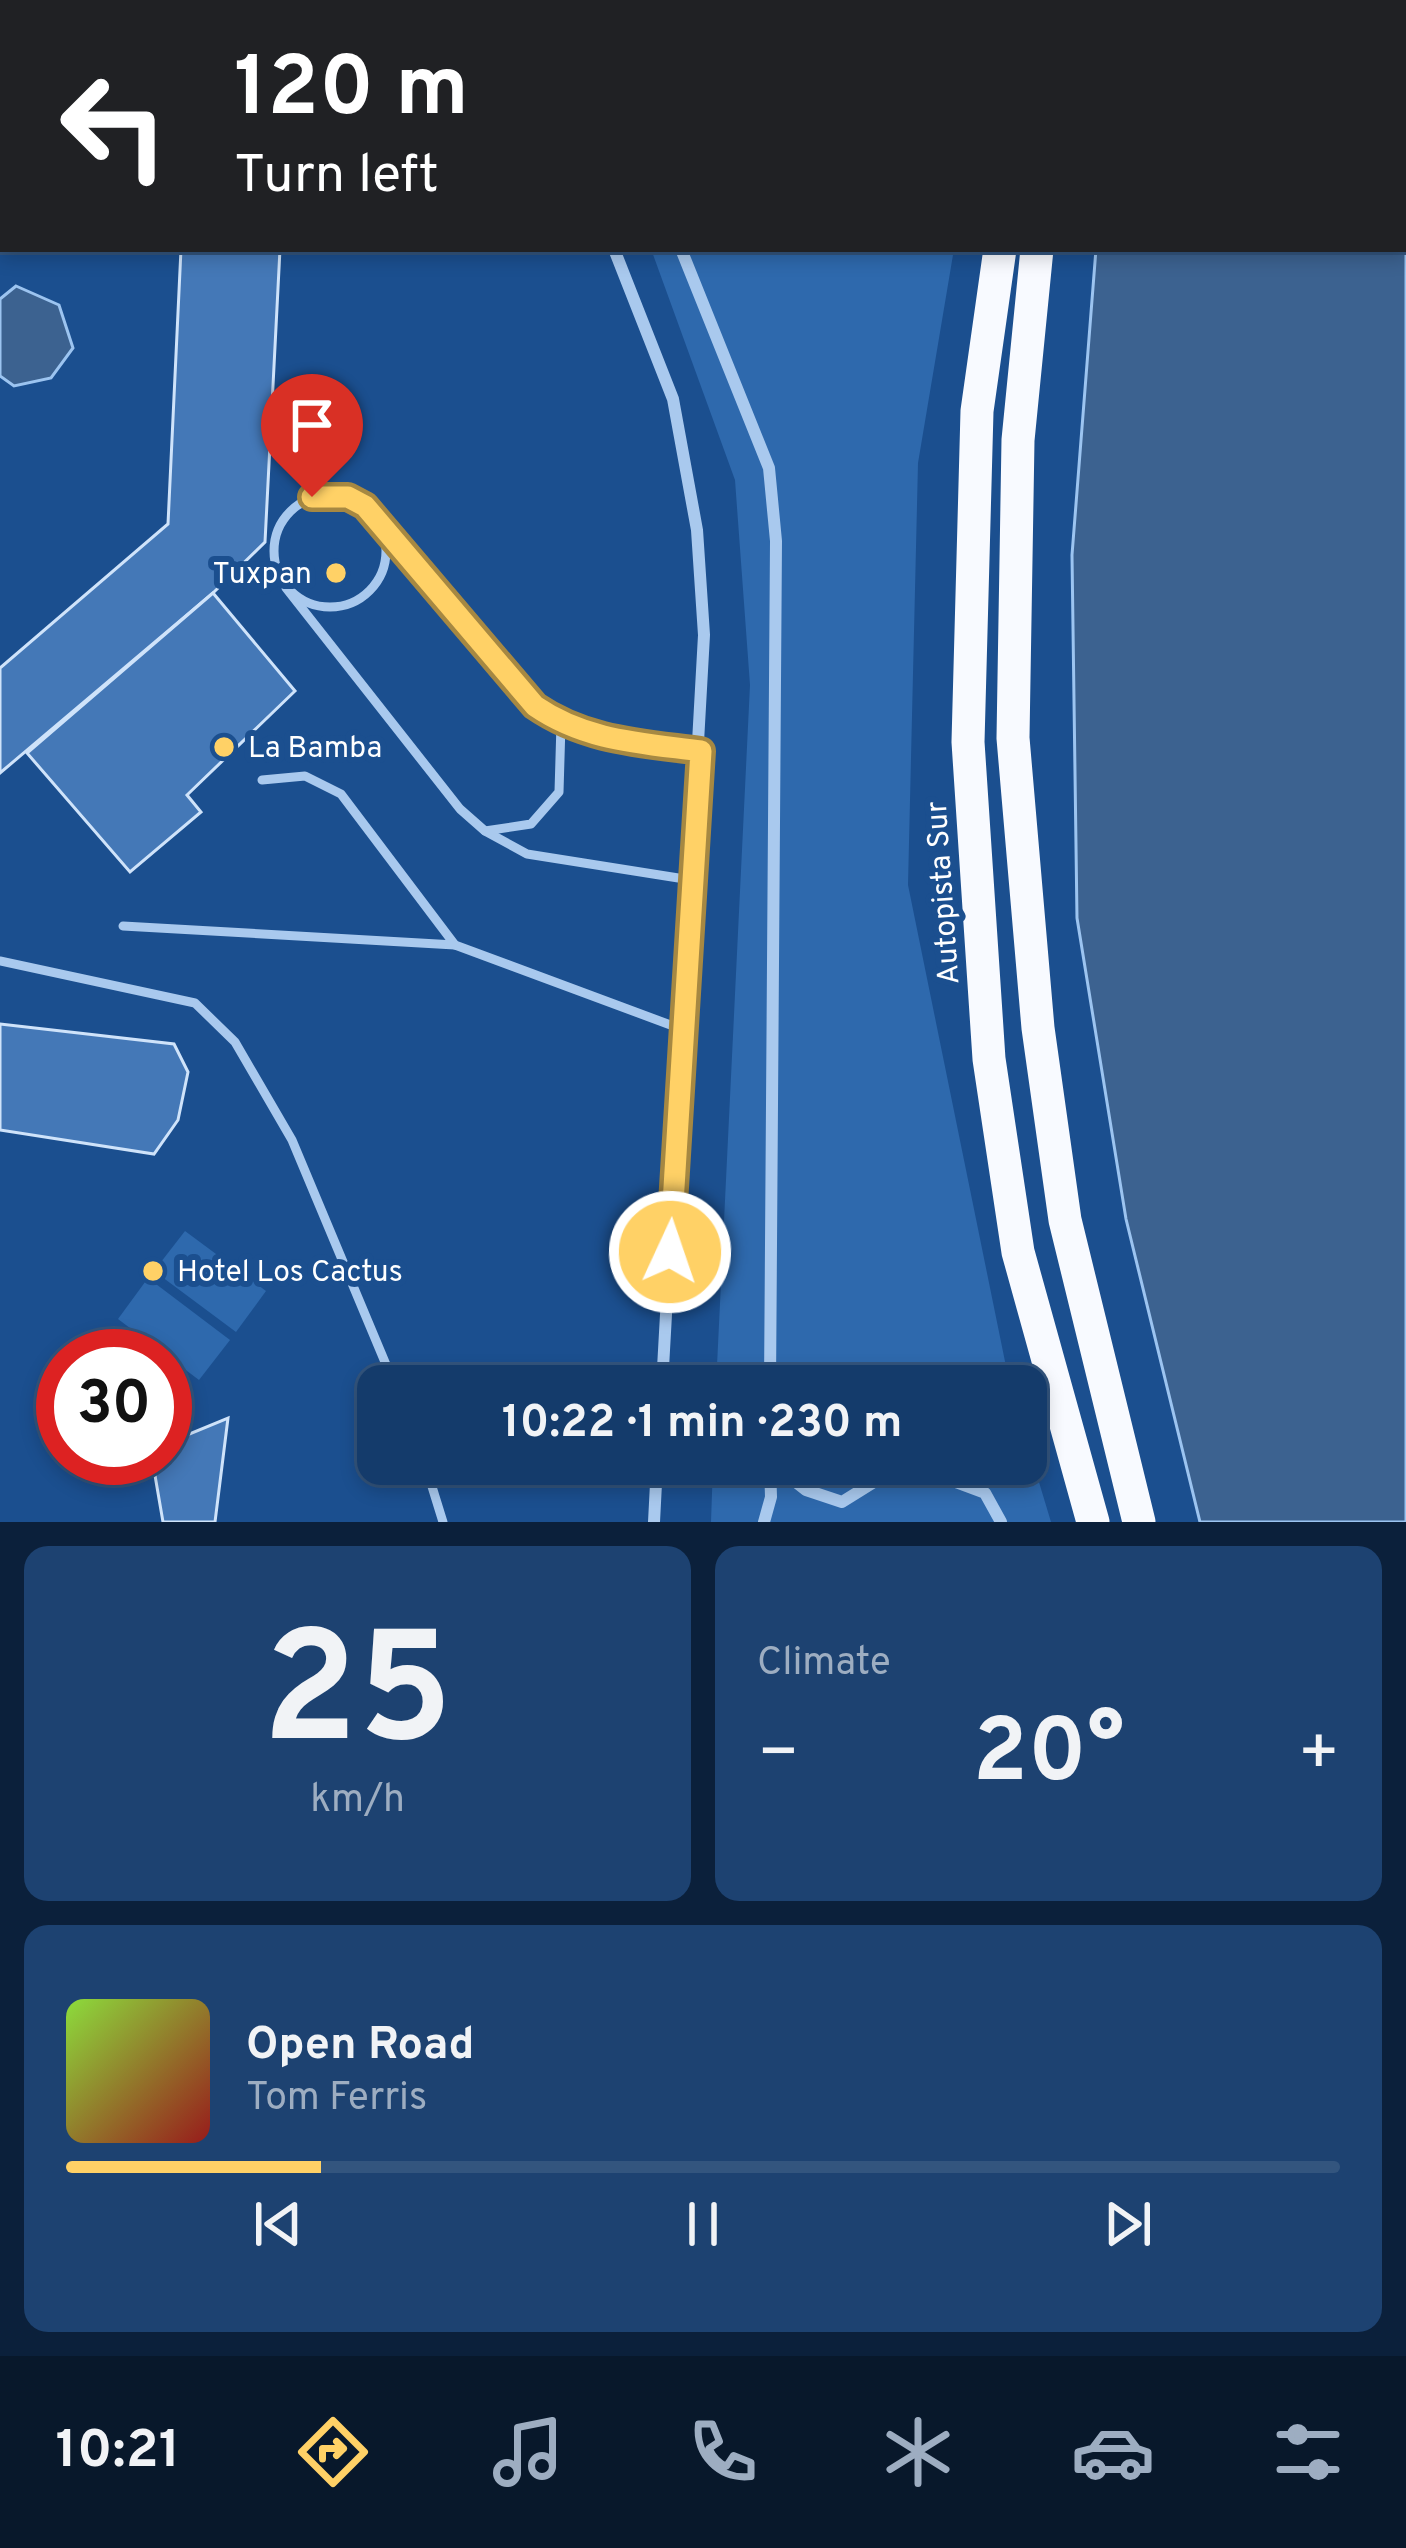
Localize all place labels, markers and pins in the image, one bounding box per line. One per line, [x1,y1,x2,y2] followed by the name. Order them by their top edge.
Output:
[261,374,363,497] pin
[212,557,312,594] place label: Tuxpan
[323,560,349,586] marker: Tuxpan
[248,731,382,768] place label: La Bamba
[211,734,237,760] marker: La Bamba
[177,1255,403,1292] place label: Hotel Los Cactus
[140,1258,166,1284] marker: Hotel Los Cactus

